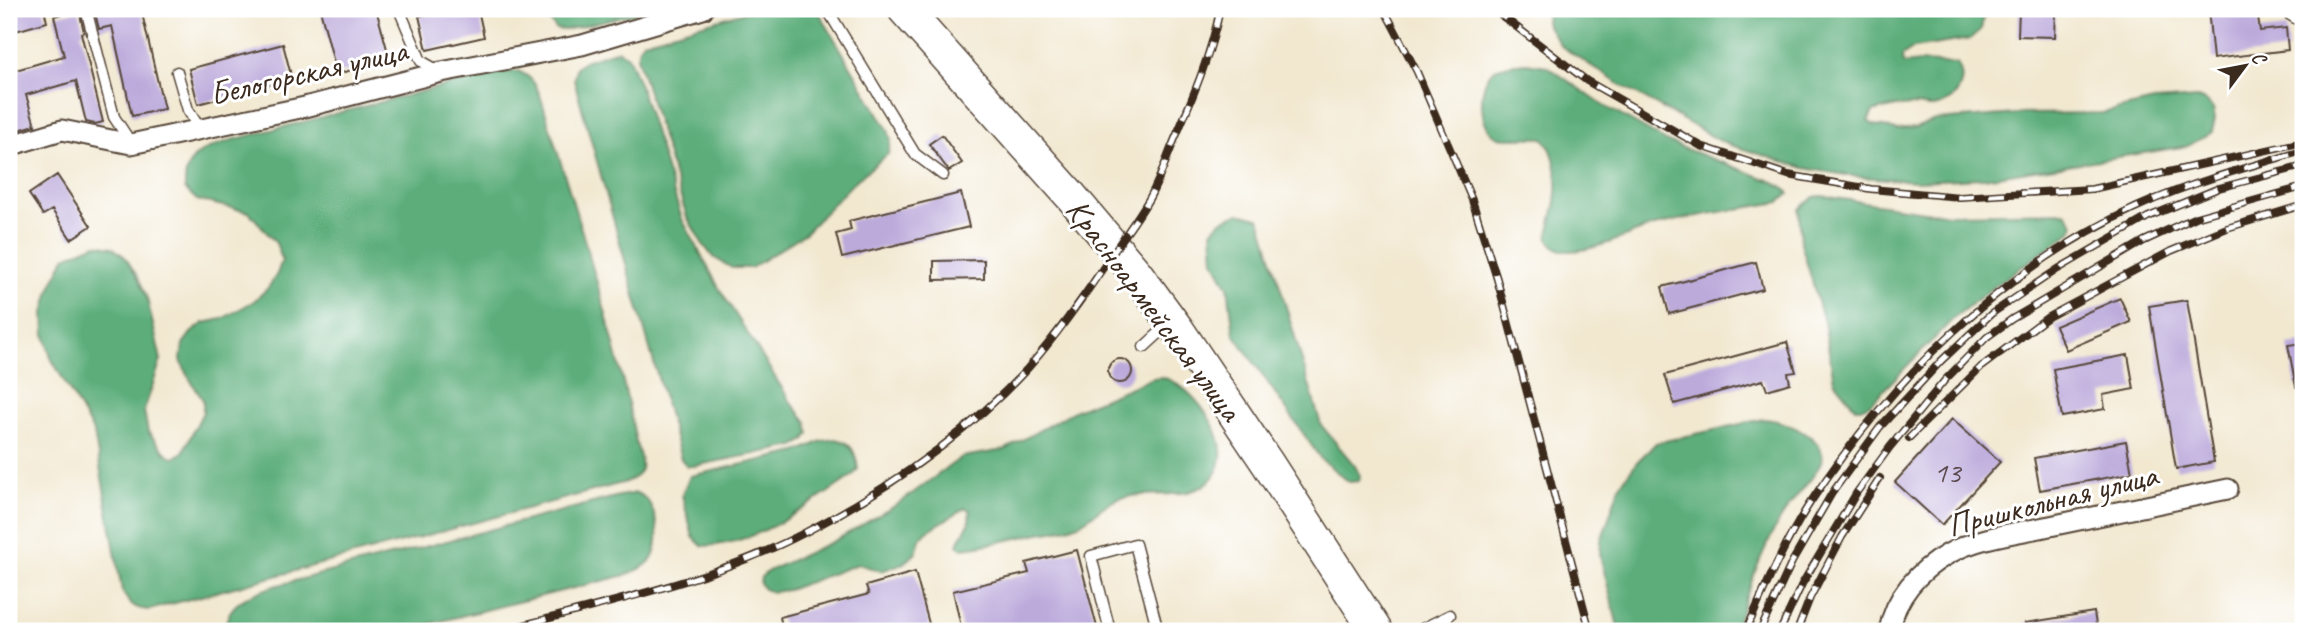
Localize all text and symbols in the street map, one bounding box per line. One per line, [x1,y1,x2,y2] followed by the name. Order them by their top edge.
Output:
[206,29,413,115] street label: Белогорская улица
[2210,32,2280,102] north arrow
[2246,47,2273,70] text: С
[1057,190,1253,431] street label: Красноармейская улица
[1934,453,1963,491] house number: 13
[1943,453,2164,546] street label: Пришкольная улица

